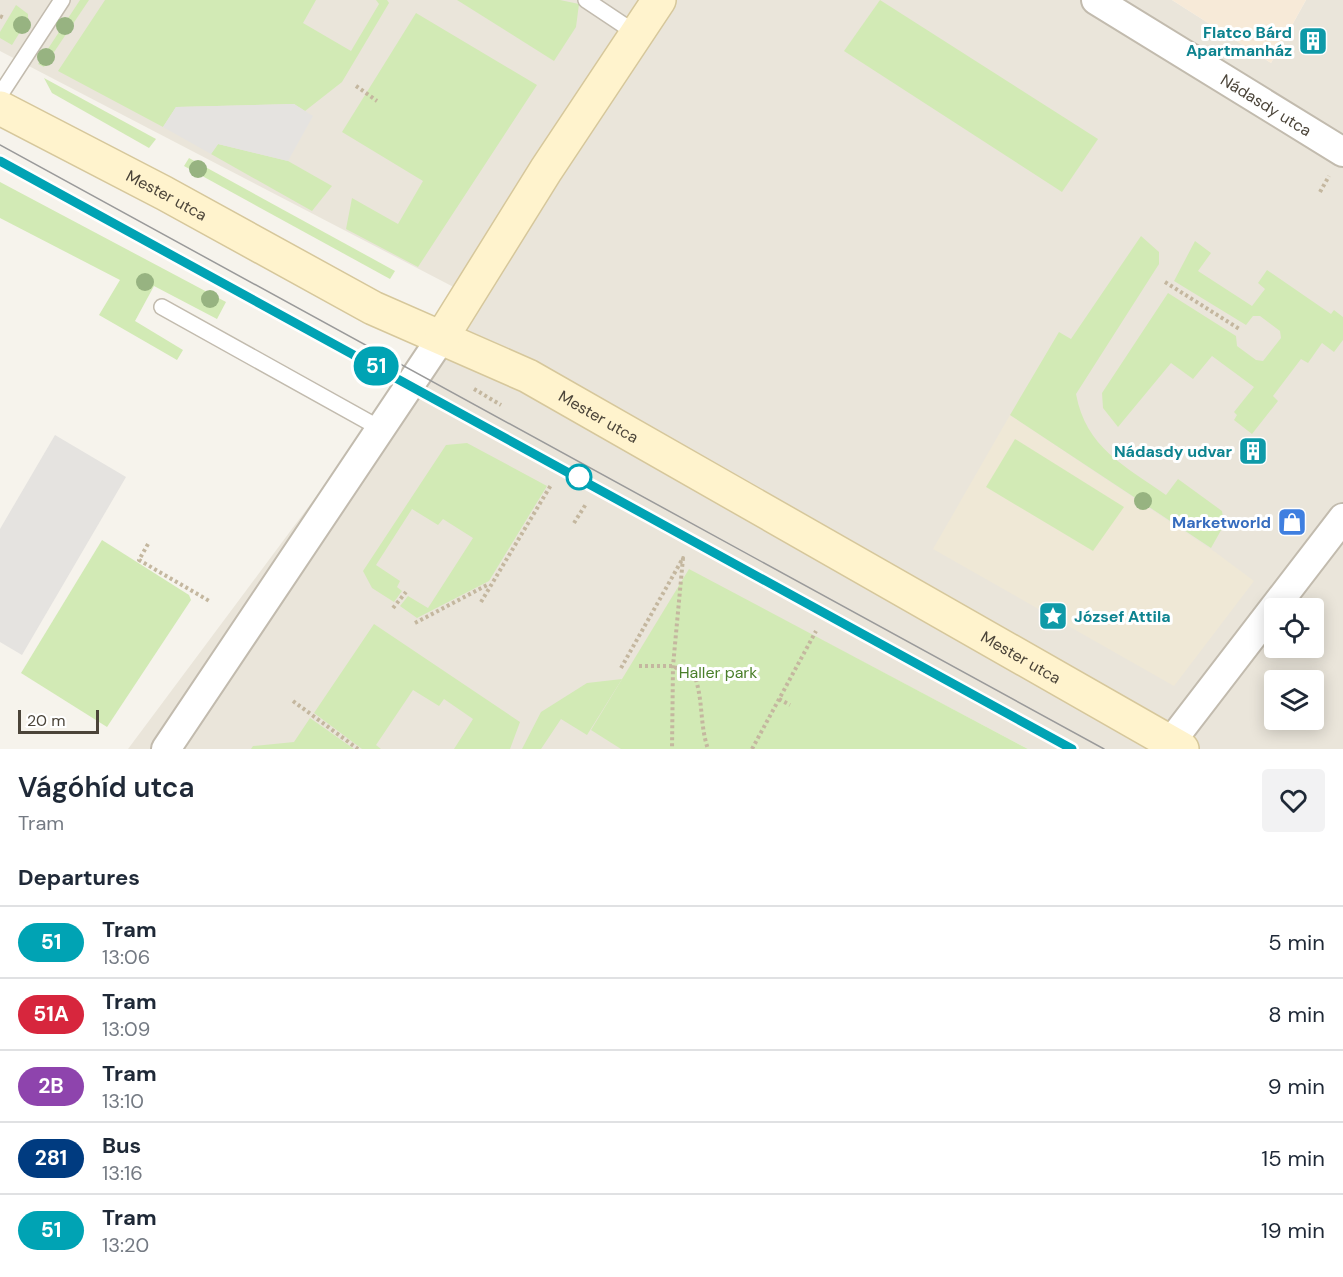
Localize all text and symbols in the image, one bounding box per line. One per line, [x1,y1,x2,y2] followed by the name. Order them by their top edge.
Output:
[1186,22,1292,61] place label: Flatco Bárd Apartmanház
[1297,25,1329,57] building icon: Flatco Bárd Apartmanház
[1217,69,1316,141] street label: Nádasdy utca
[123,165,211,225] street label: Mester utca
[349,346,403,386] line badge: 51
[366,352,386,380] text: 51
[555,385,642,447] street label: Mester utca
[1237,435,1269,467] building icon: Nádasdy udvar
[1114,441,1232,462] place label: Nádasdy udvar
[566,464,592,490] unlabelled marker
[1276,506,1308,538] shop icon: Marketworld
[1172,512,1271,533] place label: Marketworld
[1264,598,1324,730] map controls
[1264,598,1324,658] button: locate
[1037,600,1069,632] place icon: József Attila
[1074,606,1171,627] place label: József Attila
[977,626,1065,688] street label: Mester utca
[679,662,757,683] park label: Haller park
[1264,670,1324,730] button: layers
[18,707,99,734] scale bar
[27,710,66,731] text: 20 m
[18,769,195,806] text: Vágóhíd utca
[1262,769,1325,832] button: heart
[18,810,64,836] text: Tram
[18,863,140,892] text: Departures
[102,915,157,944] text: Tram
[41,928,61,956] text: 51
[1268,928,1325,957] text: 5 min
[102,944,150,970] text: 13:06
[102,987,157,1016] text: Tram
[33,1000,69,1028] text: 51A
[1268,1000,1325,1029] text: 8 min
[102,1016,150,1042] text: 13:09
[102,1059,157,1088] text: Tram
[38,1072,64,1100] text: 2B
[1268,1072,1325,1101] text: 9 min
[102,1088,144,1114] text: 13:10
[102,1131,141,1160] text: Bus
[35,1144,67,1172] text: 281
[1261,1144,1325,1173] text: 15 min
[102,1160,143,1186] text: 13:16
[102,1203,157,1232] text: Tram
[41,1216,61,1244] text: 51
[1261,1216,1325,1245] text: 19 min
[102,1232,149,1258] text: 13:20

